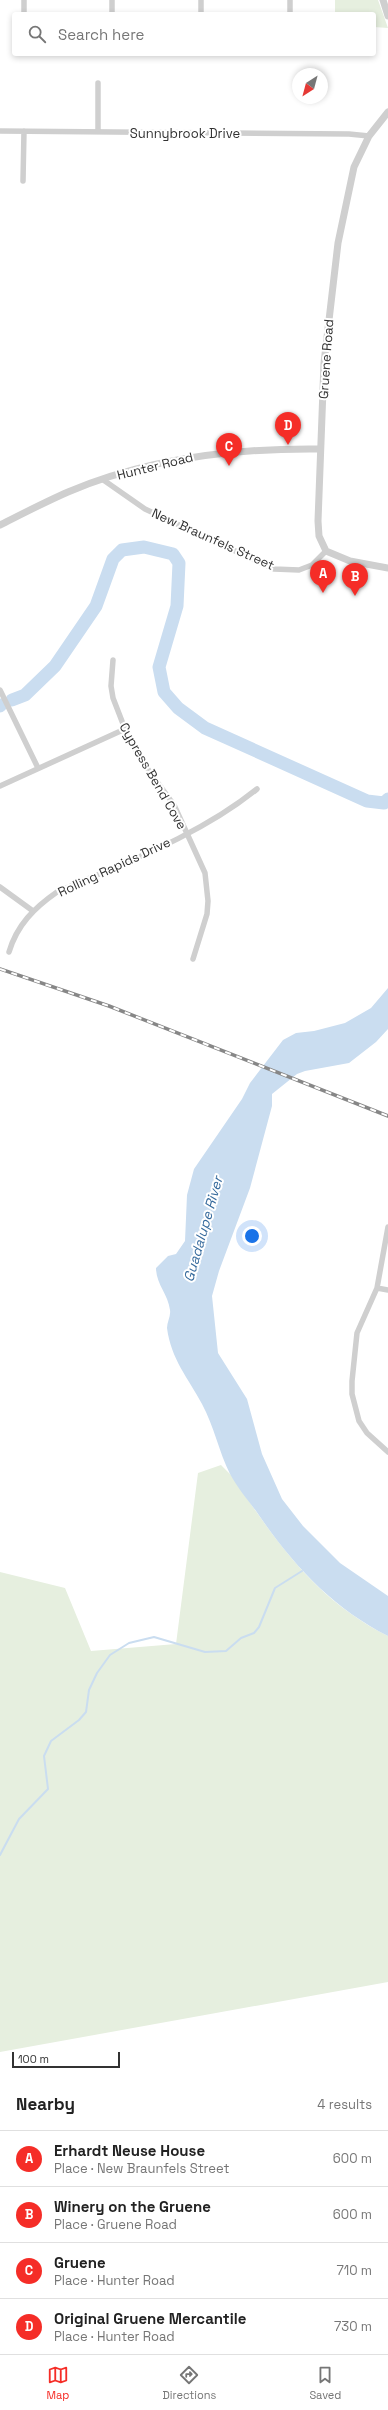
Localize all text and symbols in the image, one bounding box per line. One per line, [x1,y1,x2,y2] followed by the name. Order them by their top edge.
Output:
[12,12,376,56] search box
[26,23,48,45] icon: search
[58,25,144,44] text: Search here
[292,68,328,104] north arrow
[130,125,240,142] street label: Sunnybrook Drive
[315,318,337,400] street label: Gruene Road
[275,412,301,445] pin: D
[216,433,242,466] pin: C
[115,448,195,484] street label: Hunter Road
[149,504,277,574] street label: New Braunfels Street
[310,560,336,593] pin: A
[342,563,368,596] pin: B
[115,720,191,832] street label: Cypress Bend Cove
[55,833,173,901] street label: Rolling Rapids Drive
[179,1173,227,1284] water label: Guadalupe River
[242,1226,262,1246] your location
[12,2050,120,2069] scale bar
[18,2052,49,2066] text: 100 m
[16,2093,75,2115] text: Nearby
[317,2096,372,2113] text: 4 results
[54,2141,205,2160] text: Erhardt Neuse House
[25,2150,33,2167] text: A
[333,2150,372,2167] text: 600 m
[54,2160,229,2177] text: Place · New Braunfels Street
[54,2197,211,2216] text: Winery on the Gruene
[25,2206,33,2223] text: B
[333,2206,372,2223] text: 600 m
[54,2216,177,2233] text: Place · Gruene Road
[54,2253,106,2272] text: Gruene
[25,2262,33,2279] text: C
[337,2262,372,2279] text: 710 m
[54,2272,175,2289] text: Place · Hunter Road
[54,2309,246,2328] text: Original Gruene Mercantile
[25,2318,33,2335] text: D
[334,2318,372,2335] text: 730 m
[54,2328,175,2345] text: Place · Hunter Road
[47,2364,69,2402] tab: Map
[162,2364,216,2402] tab: Directions
[309,2364,341,2402] tab: Saved

